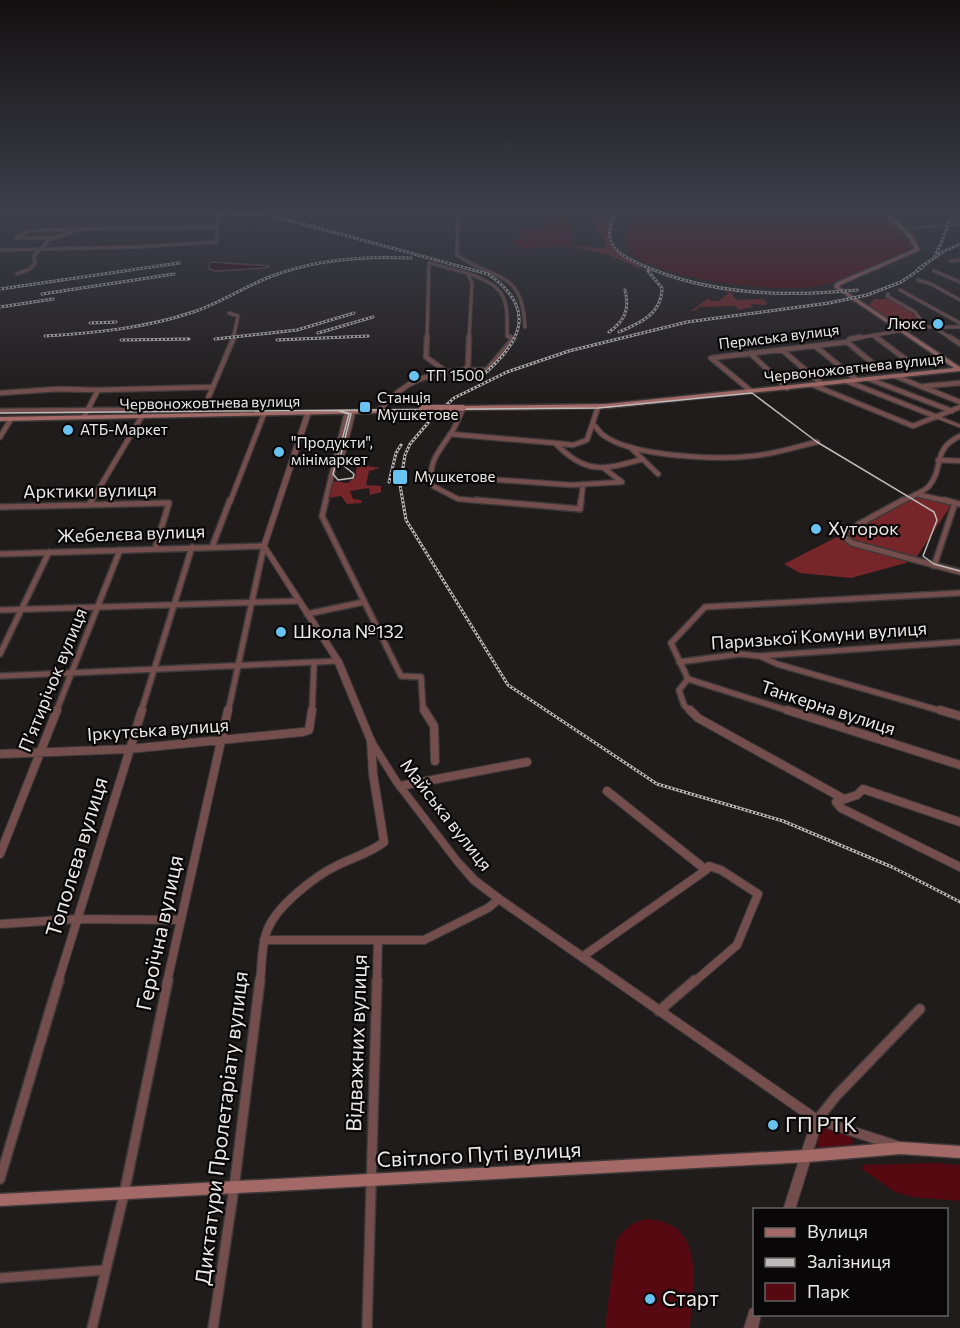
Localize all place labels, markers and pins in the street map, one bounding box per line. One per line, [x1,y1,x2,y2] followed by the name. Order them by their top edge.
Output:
[887,314,926,332] place label: Люкс
[931,317,945,331] marker: Люкс
[426,366,484,384] place label: ТП 1500
[407,369,421,383] marker: ТП 1500
[377,388,459,423] place label: Станція Мушкетове
[358,400,372,414] marker: Станція Мушкетове
[80,420,168,438] place label: АТБ-Маркет
[61,423,75,437] marker: АТБ-Маркет
[291,433,373,468] place label: "Продукти", мінімаркет
[272,445,286,459] marker: "Продукти", мінімаркет
[414,467,496,485] place label: Мушкетове
[391,468,409,486] marker: Мушкетове
[828,517,899,539] place label: Хуторок
[809,522,823,536] marker: Хуторок
[293,620,404,642] place label: Школа №132
[274,625,288,639] marker: Школа №132
[785,1111,857,1136] place label: ГП РТК
[766,1118,780,1132] marker: ГП РТК
[662,1285,719,1310] place label: Старт
[643,1292,657,1306] marker: Старт

